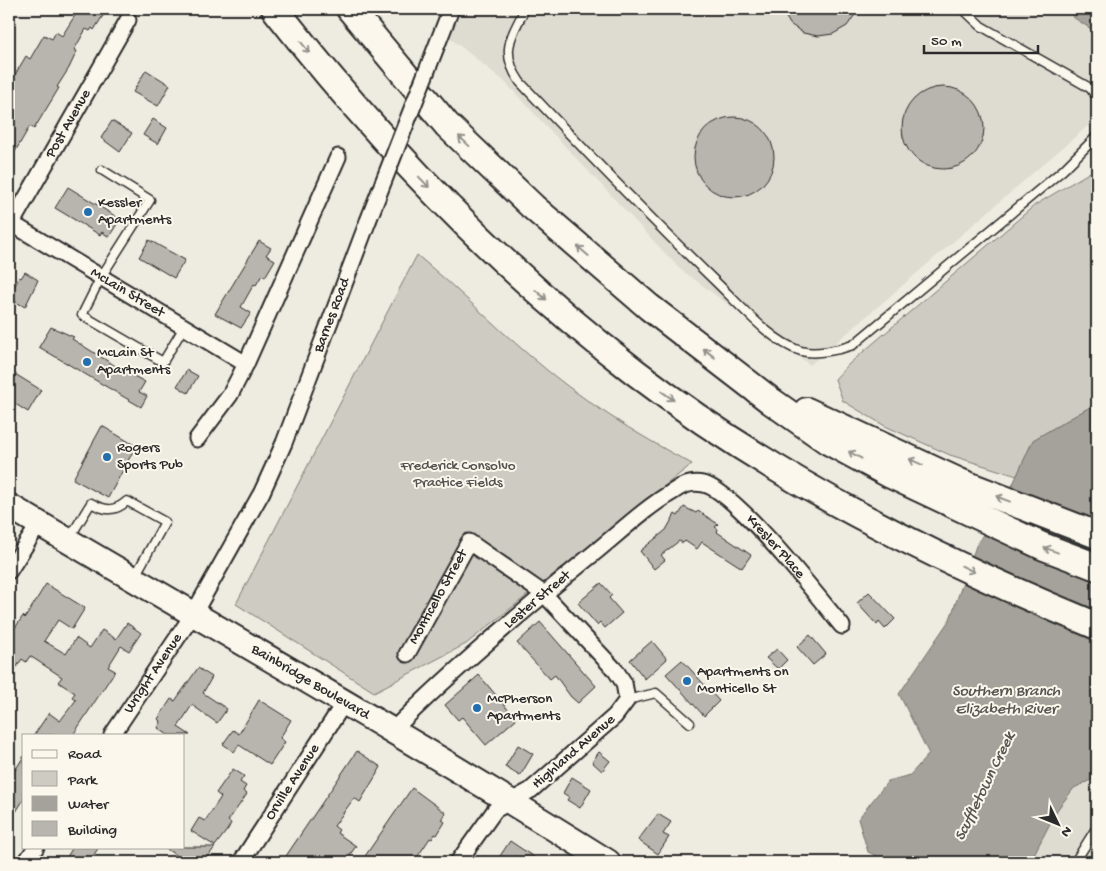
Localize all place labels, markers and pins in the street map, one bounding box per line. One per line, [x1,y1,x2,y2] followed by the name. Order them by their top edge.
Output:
[98,194,172,229] place label: Kessler Apartments
[82,206,94,218] marker: Kessler Apartments
[97,344,171,379] place label: McLain St Apartments
[81,356,93,368] marker: McLain St Apartments
[117,439,183,474] place label: Rogers Sports Pub
[101,451,113,463] marker: Rogers Sports Pub
[697,663,789,698] place label: Apartments on Monticello St
[681,675,693,687] marker: Apartments on Monticello St
[487,690,561,725] place label: McPherson Apartments
[471,702,483,714] marker: McPherson Apartments

